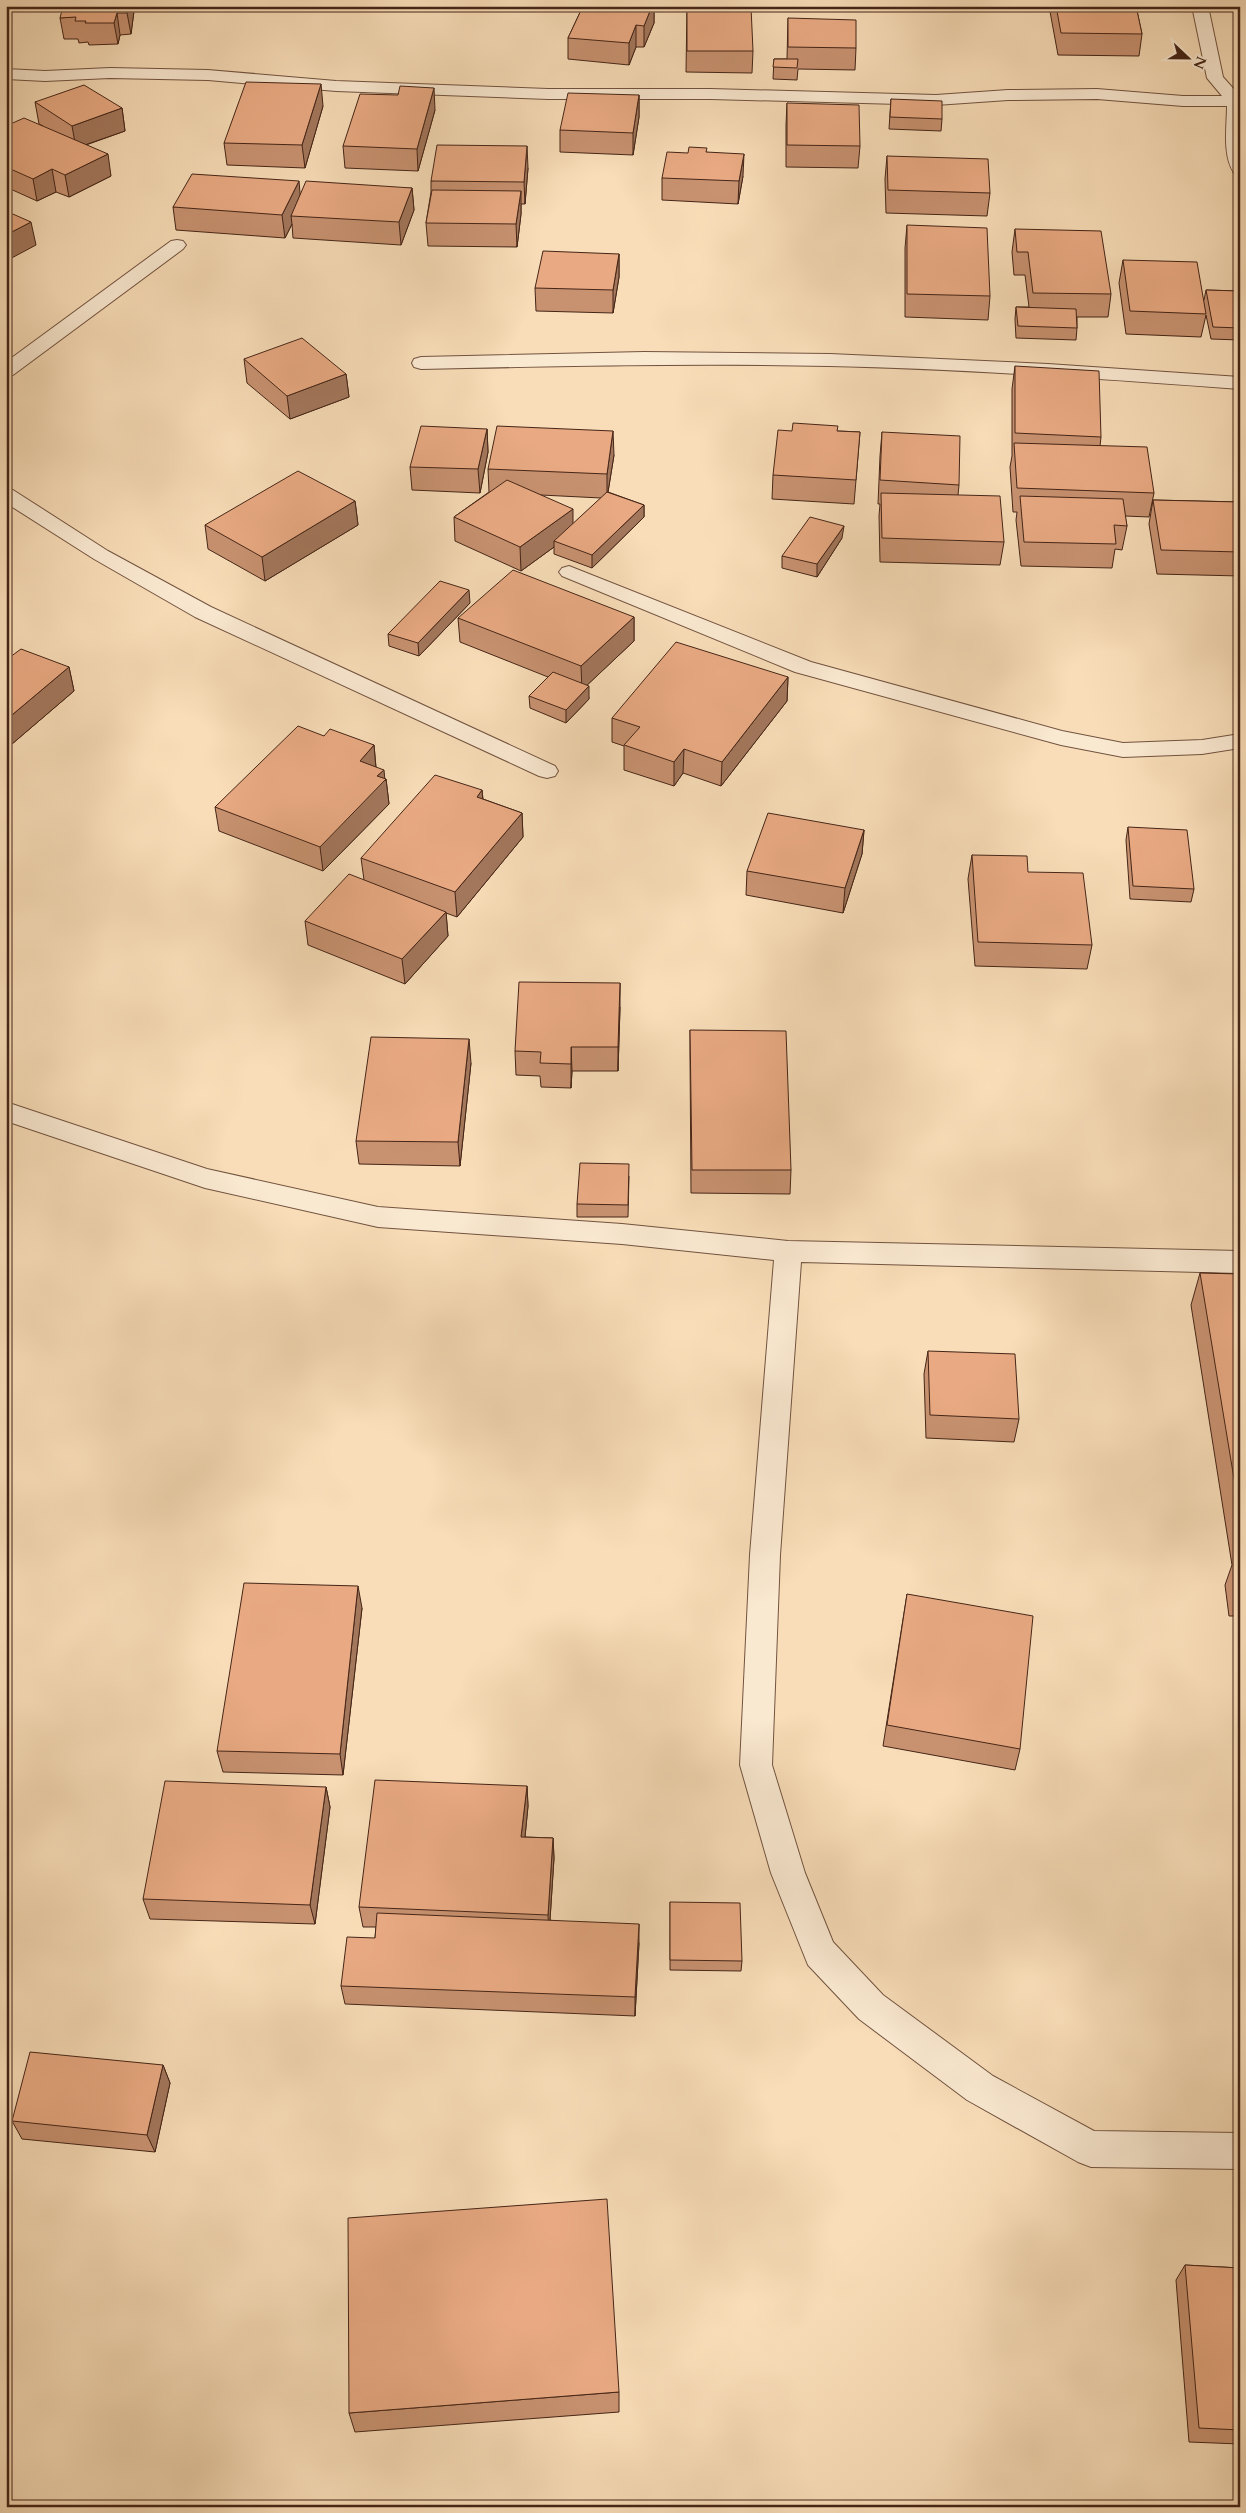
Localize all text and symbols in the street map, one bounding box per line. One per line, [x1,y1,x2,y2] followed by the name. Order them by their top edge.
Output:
[1164,32,1214,82] north arrow
[1189,53,1211,72] text: N

